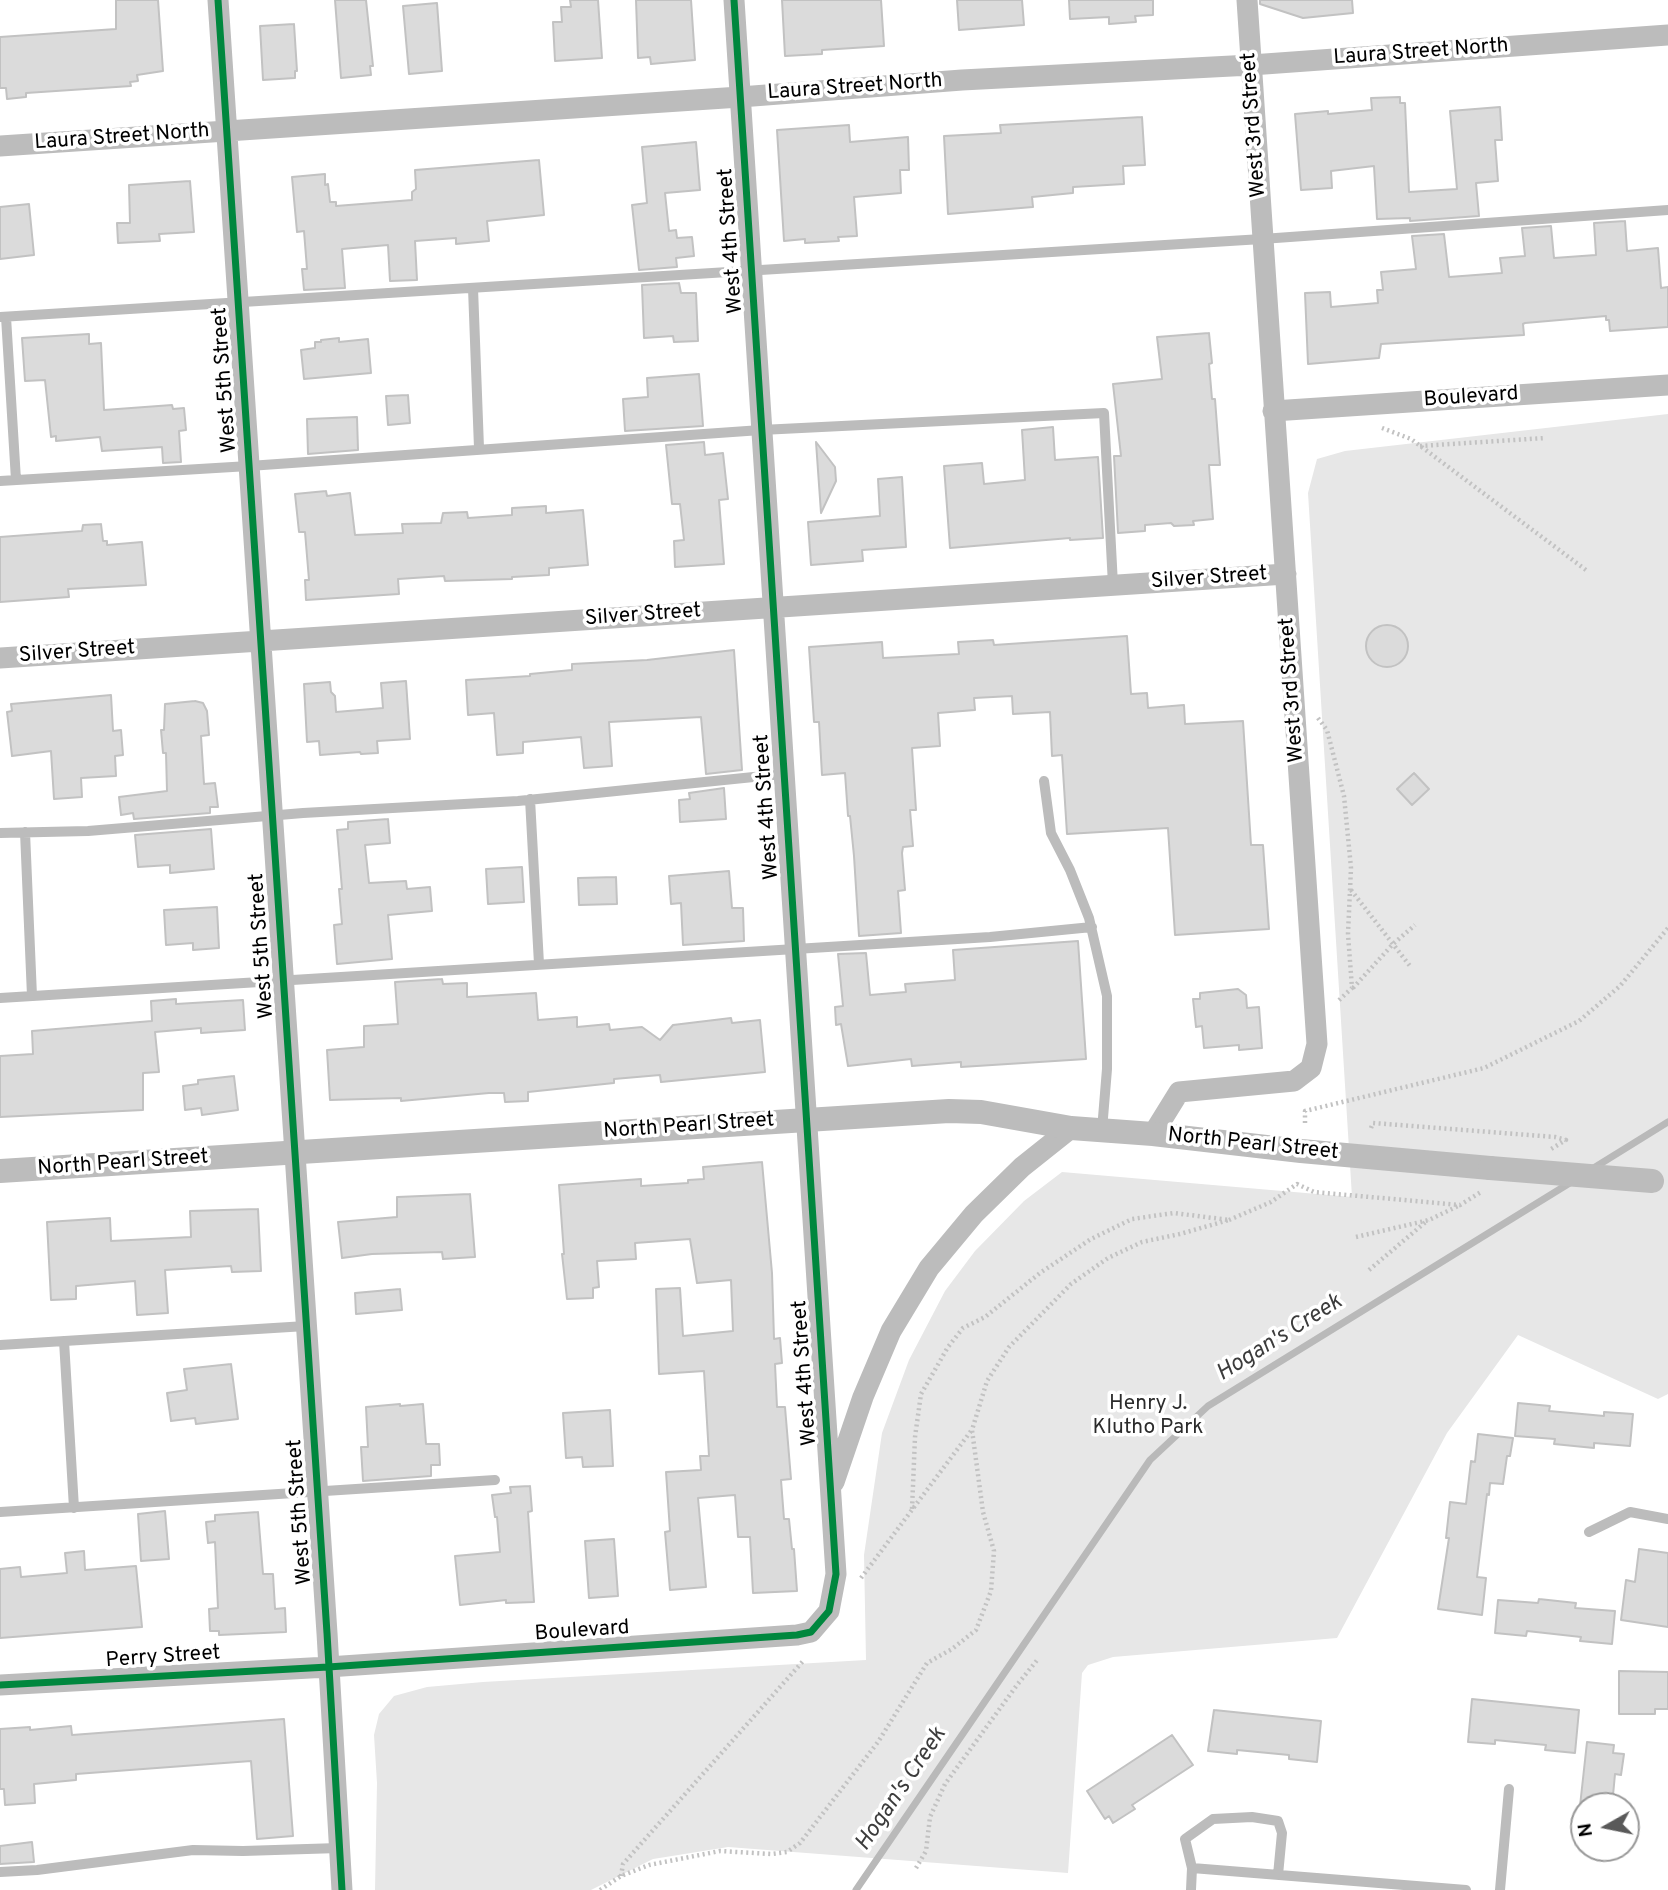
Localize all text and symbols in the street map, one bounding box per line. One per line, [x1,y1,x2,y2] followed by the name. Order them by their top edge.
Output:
[1333,34,1509,72] street label: Laura Street North
[1237,51,1273,199] street label: West 3rd Street
[767,69,943,107] street label: Laura Street North
[34,119,210,157] street label: Laura Street North
[714,167,750,315] street label: West 4th Street
[208,306,244,454] street label: West 5th Street
[1423,382,1519,414] street label: Boulevard
[1150,562,1268,596] street label: Silver Street
[584,599,702,633] street label: Silver Street
[1275,616,1311,764] street label: West 3rd Street
[18,636,136,670] street label: Silver Street
[750,733,786,881] street label: West 4th Street
[245,872,281,1020] street label: West 5th Street
[603,1108,775,1146] street label: North Pearl Street
[1166,1124,1340,1166] street label: North Pearl Street
[37,1145,209,1183] street label: North Pearl Street
[1212,1289,1348,1389] water label: Hogan's Creek
[788,1299,824,1447] street label: West 4th Street
[1093,1392,1203,1442] park label: Henry J. Klutho Park
[283,1438,319,1586] street label: West 5th Street
[534,1616,630,1648] street label: Boulevard
[105,1641,221,1675] street label: Perry Street
[851,1723,953,1857] water label: Hogan's Creek
[1570,1792,1640,1862] north arrow
[1573,1821,1599,1839] text: N

